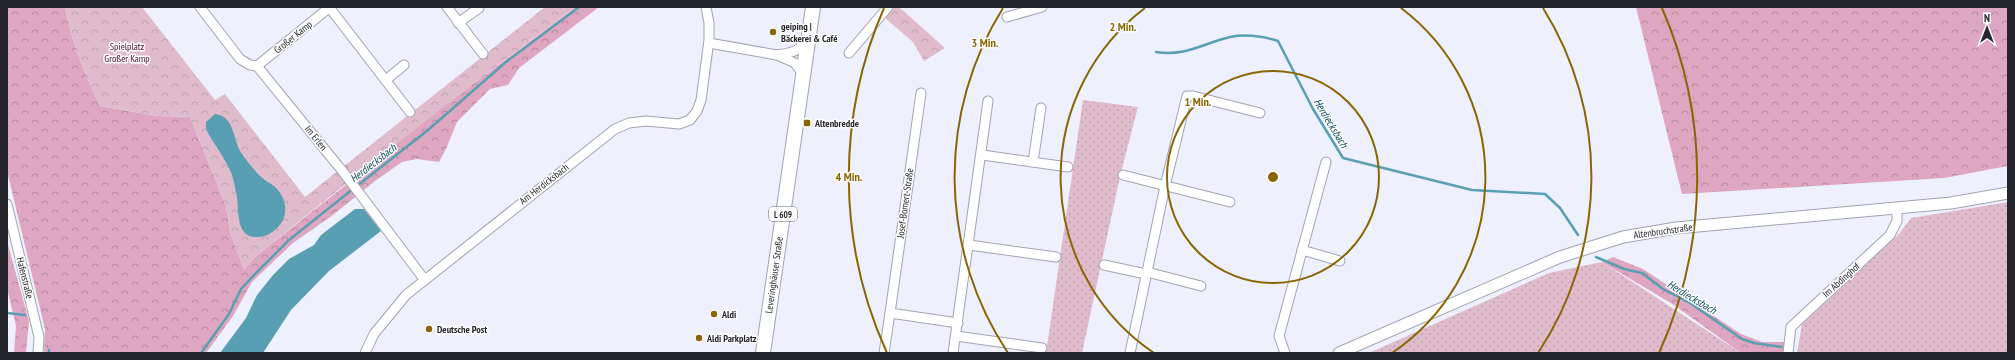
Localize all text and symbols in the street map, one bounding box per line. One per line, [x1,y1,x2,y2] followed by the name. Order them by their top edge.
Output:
[1967,8,2007,48] north arrow
[1984,11,1990,25] text: N
[271,18,315,56] street label: Großer Kamp
[1110,19,1137,34] text: 2 Min.
[781,20,838,45] place label: geiping | Bäckerei & Café
[768,27,778,37] marker: geiping | Bäckerei & Café
[972,35,999,50] text: 3 Min.
[104,40,150,65] park label: Spielplatz Großer Kamp
[1185,94,1212,109] text: 1 Min.
[1311,96,1352,151] water label: Herdiecksbach
[814,117,859,130] place label: Altenbredde
[802,118,812,128] marker: Altenbredde
[302,123,330,153] street label: Im Erlen
[347,140,400,185] water label: Herdiecksbach
[517,161,571,207] street label: Am Herdicksbach
[894,167,916,240] street label: Josef-Bomert-Straße
[836,169,863,184] text: 4 Min.
[1266,170,1280,184] centre of rings
[769,207,797,221] road number: L 609
[1633,220,1693,242] street label: Altenbruchstraße
[762,236,786,314] street label: Leveringhäuser Straße
[14,256,36,300] street label: Hafenstraße
[1819,259,1863,300] street label: Im Abdinghof
[1665,277,1720,318] water label: Herdiecksbach
[721,308,736,321] place label: Aldi
[709,309,719,319] marker: Aldi
[437,323,487,336] place label: Deutsche Post
[424,324,434,334] marker: Deutsche Post
[706,332,757,345] place label: Aldi Parkplatz
[694,333,704,343] marker: Aldi Parkplatz

